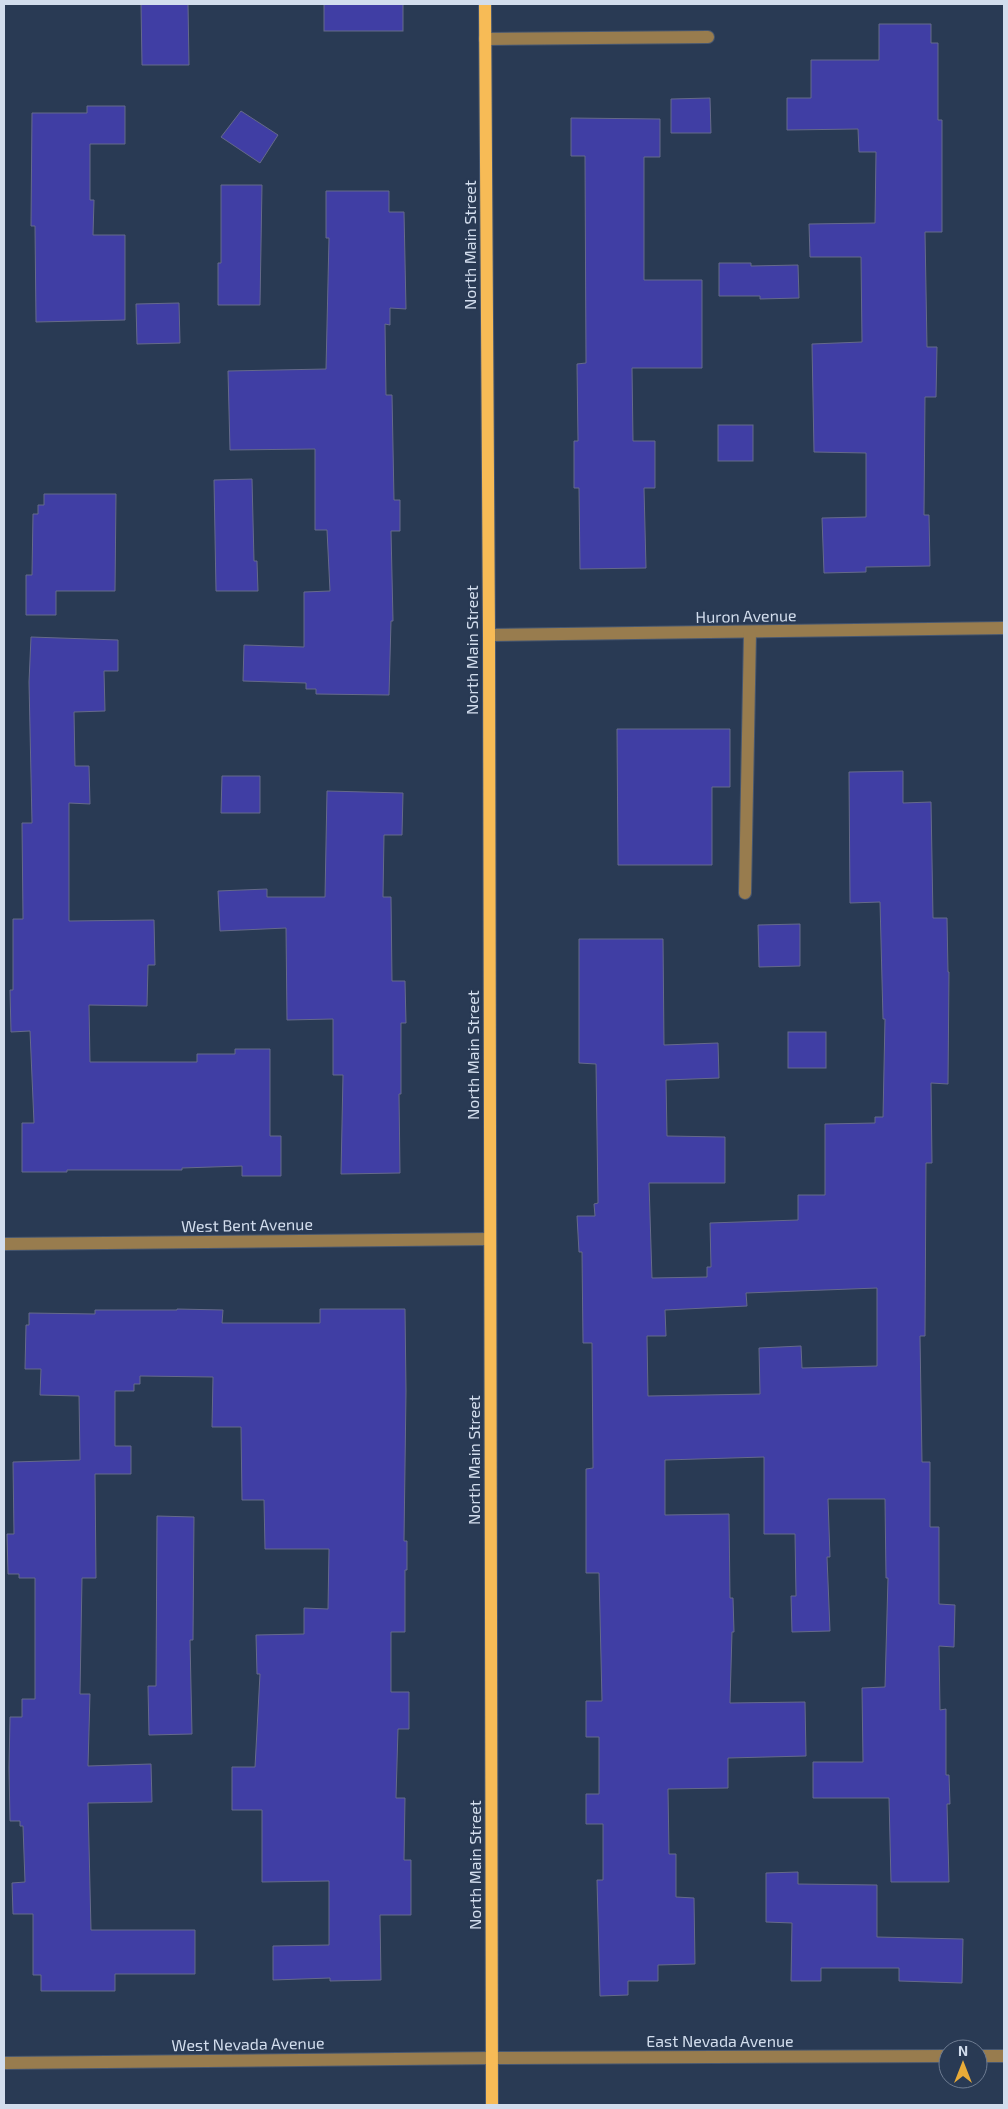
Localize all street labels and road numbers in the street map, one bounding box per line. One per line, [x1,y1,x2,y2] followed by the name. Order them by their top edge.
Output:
[460,180,479,310] street label: North Main Street
[462,585,481,715] street label: North Main Street
[695,605,797,626] street label: Huron Avenue
[463,990,482,1120] street label: North Main Street
[181,1214,313,1235] street label: West Bent Avenue
[464,1395,483,1525] street label: North Main Street
[465,1800,484,1930] street label: North Main Street
[646,2031,794,2050] street label: East Nevada Avenue
[171,2033,325,2054] street label: West Nevada Avenue

